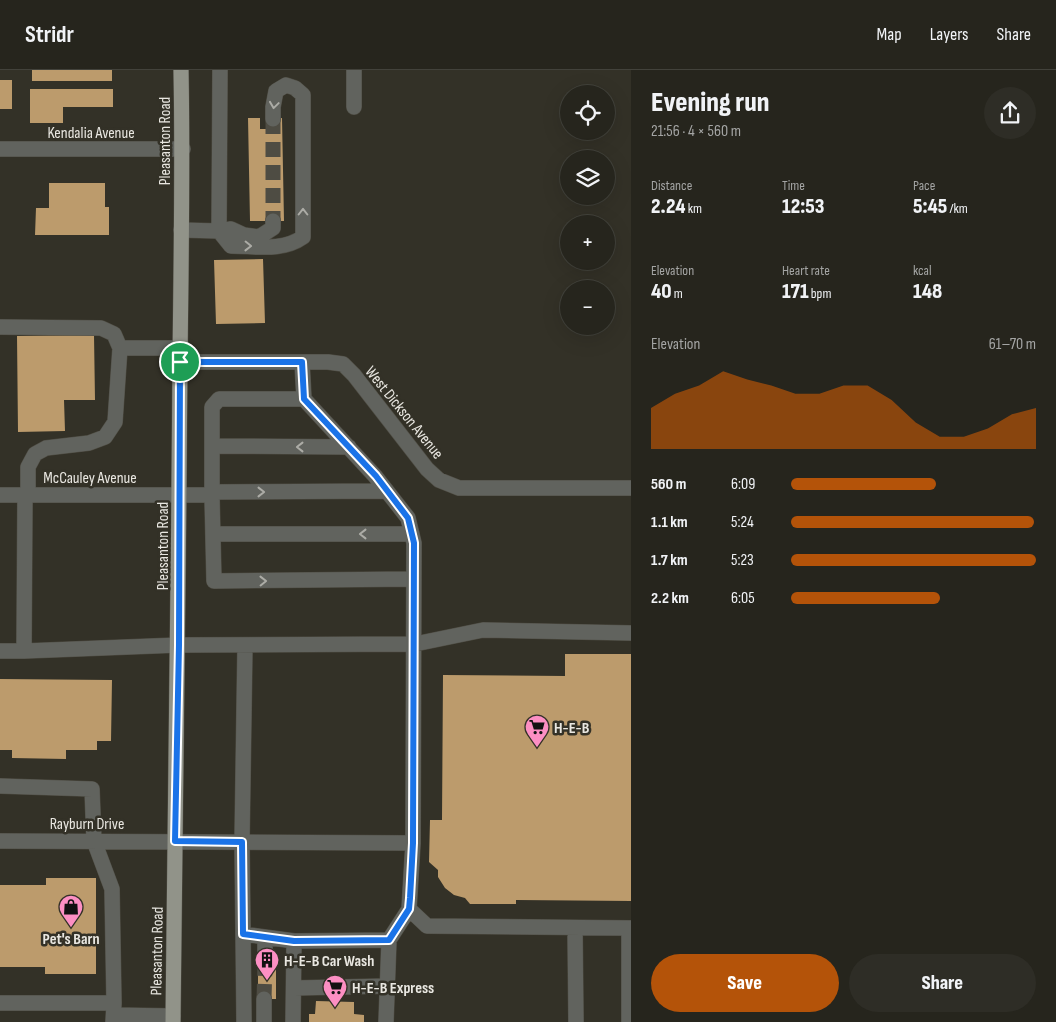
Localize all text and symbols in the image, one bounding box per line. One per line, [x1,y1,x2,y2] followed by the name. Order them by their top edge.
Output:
[25,20,74,49] text: Stridr
[877,24,902,45] text: Map
[930,24,969,45] text: Layers
[997,24,1031,45] text: Share
[560,85,615,335] map controls
[560,85,615,140] button: locate
[651,86,769,119] text: Evening run
[984,87,1036,139] button: share
[156,97,175,185] street label: Pleasanton Road
[269,102,280,110] one-way arrow
[651,122,741,141] text: 21:56 · 4 × 560 m
[47,124,135,143] street label: Kendalia Avenue
[560,150,615,205] button: layers
[651,177,692,194] text: Distance
[782,177,805,194] text: Time
[913,177,935,194] text: Pace
[651,194,686,219] text: 2.24
[782,194,825,219] text: 12:53
[913,194,947,219] text: 5:45
[686,200,702,217] text: km
[947,200,968,217] text: /km
[298,207,308,215] one-way arrow
[560,215,615,270] button: +
[244,241,252,251] one-way arrow
[651,262,694,279] text: Elevation
[782,262,830,279] text: Heart rate
[913,262,932,279] text: kcal
[651,279,672,304] text: 40
[782,279,809,304] text: 171
[913,279,942,304] text: 148
[560,280,615,335] button: −
[672,285,683,302] text: m
[809,285,831,302] text: bpm
[651,335,700,354] text: Elevation
[989,335,1036,354] text: 61–70 m
[159,341,201,383] pin
[166,348,194,376] icon: arrive
[361,363,447,463] street label: West Dickson Avenue
[296,442,304,452] one-way arrow
[43,469,137,488] street label: McCauley Avenue
[651,475,686,494] text: 560 m
[731,475,755,494] text: 6:09
[257,487,265,497] one-way arrow
[154,502,173,590] street label: Pleasanton Road
[651,513,688,532] text: 1.1 km
[731,513,754,532] text: 5:24
[359,529,366,539] one-way arrow
[651,551,688,570] text: 1.7 km
[731,551,754,570] text: 5:23
[259,575,267,586] one-way arrow
[651,589,689,608] text: 2.2 km
[731,589,755,608] text: 6:05
[524,714,550,748] supermarket icon: H-E-B
[554,719,590,738] place label: H-E-B
[50,815,124,834] street label: Rayburn Drive
[58,894,84,928] shop icon: Pet's Barn
[147,907,168,995] street label: Pleasanton Road
[42,930,100,949] place label: Pet's Barn
[254,947,280,981] building icon: H-E-B Car Wash
[284,952,374,971] place label: H-E-B Car Wash
[651,954,839,1012] button: Save
[849,954,1036,1012] button: Share
[322,974,348,1008] supermarket icon: H-E-B Express
[352,979,434,998] place label: H-E-B Express

